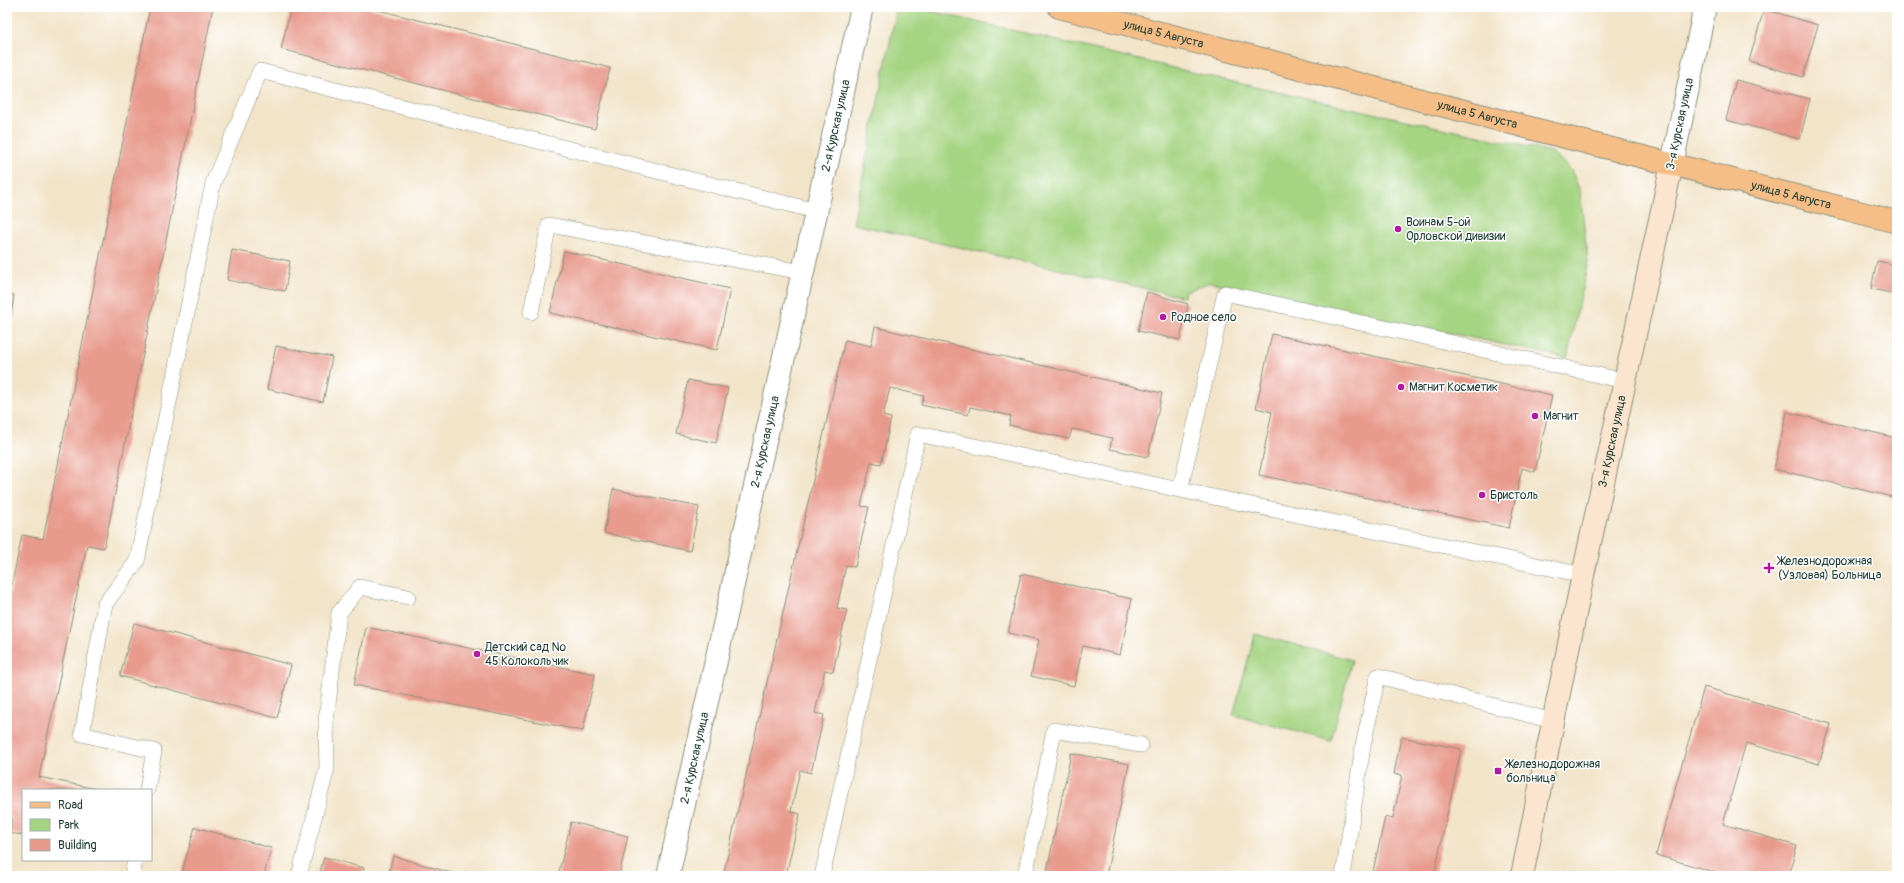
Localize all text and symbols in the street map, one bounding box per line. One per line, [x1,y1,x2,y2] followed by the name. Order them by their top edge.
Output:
[1121,16,1206,51] street label: улица 5 Августа
[1663,76,1697,171] street label: 3-я Курская улица
[818,78,853,173] street label: 2-я Курская улица
[1435,97,1519,132] street label: улица 5 Августа
[1749,177,1833,212] street label: улица 5 Августа
[1406,215,1506,244] place label: Воинам 5-ой Орловской дивизии
[1393,224,1403,234] marker: Воинам 5-ой Орловской дивизии
[1171,310,1237,325] place label: Родное село
[1158,312,1168,322] marker: Родное село
[1409,380,1498,395] place label: Магнит Косметик
[1396,382,1406,392] marker: Магнит Косметик
[1595,393,1629,489] street label: 3-я Курская улица
[747,394,783,489] street label: 2-я Курская улица
[1543,409,1579,424] place label: Магнит
[1530,411,1540,421] marker: Магнит
[1490,488,1538,503] place label: Бристоль
[1477,490,1487,500] marker: Бристоль
[1776,554,1882,583] place label: Железнодорожная (Узловая) Больница
[1763,562,1775,574] marker: Железнодорожная (Узловая) Больница
[484,640,569,669] place label: Детский сад № 45 Колокольчик
[472,649,482,659] marker: Детский сад № 45 Колокольчик
[677,710,712,805] street label: 2-я Курская улица
[1504,757,1601,786] place label: Железнодорожная больница
[1493,766,1503,776] marker: Железнодорожная больница
[22,789,152,861] legend
[58,798,83,813] text: Road
[58,818,79,833] text: Park
[58,838,97,853] text: Building

